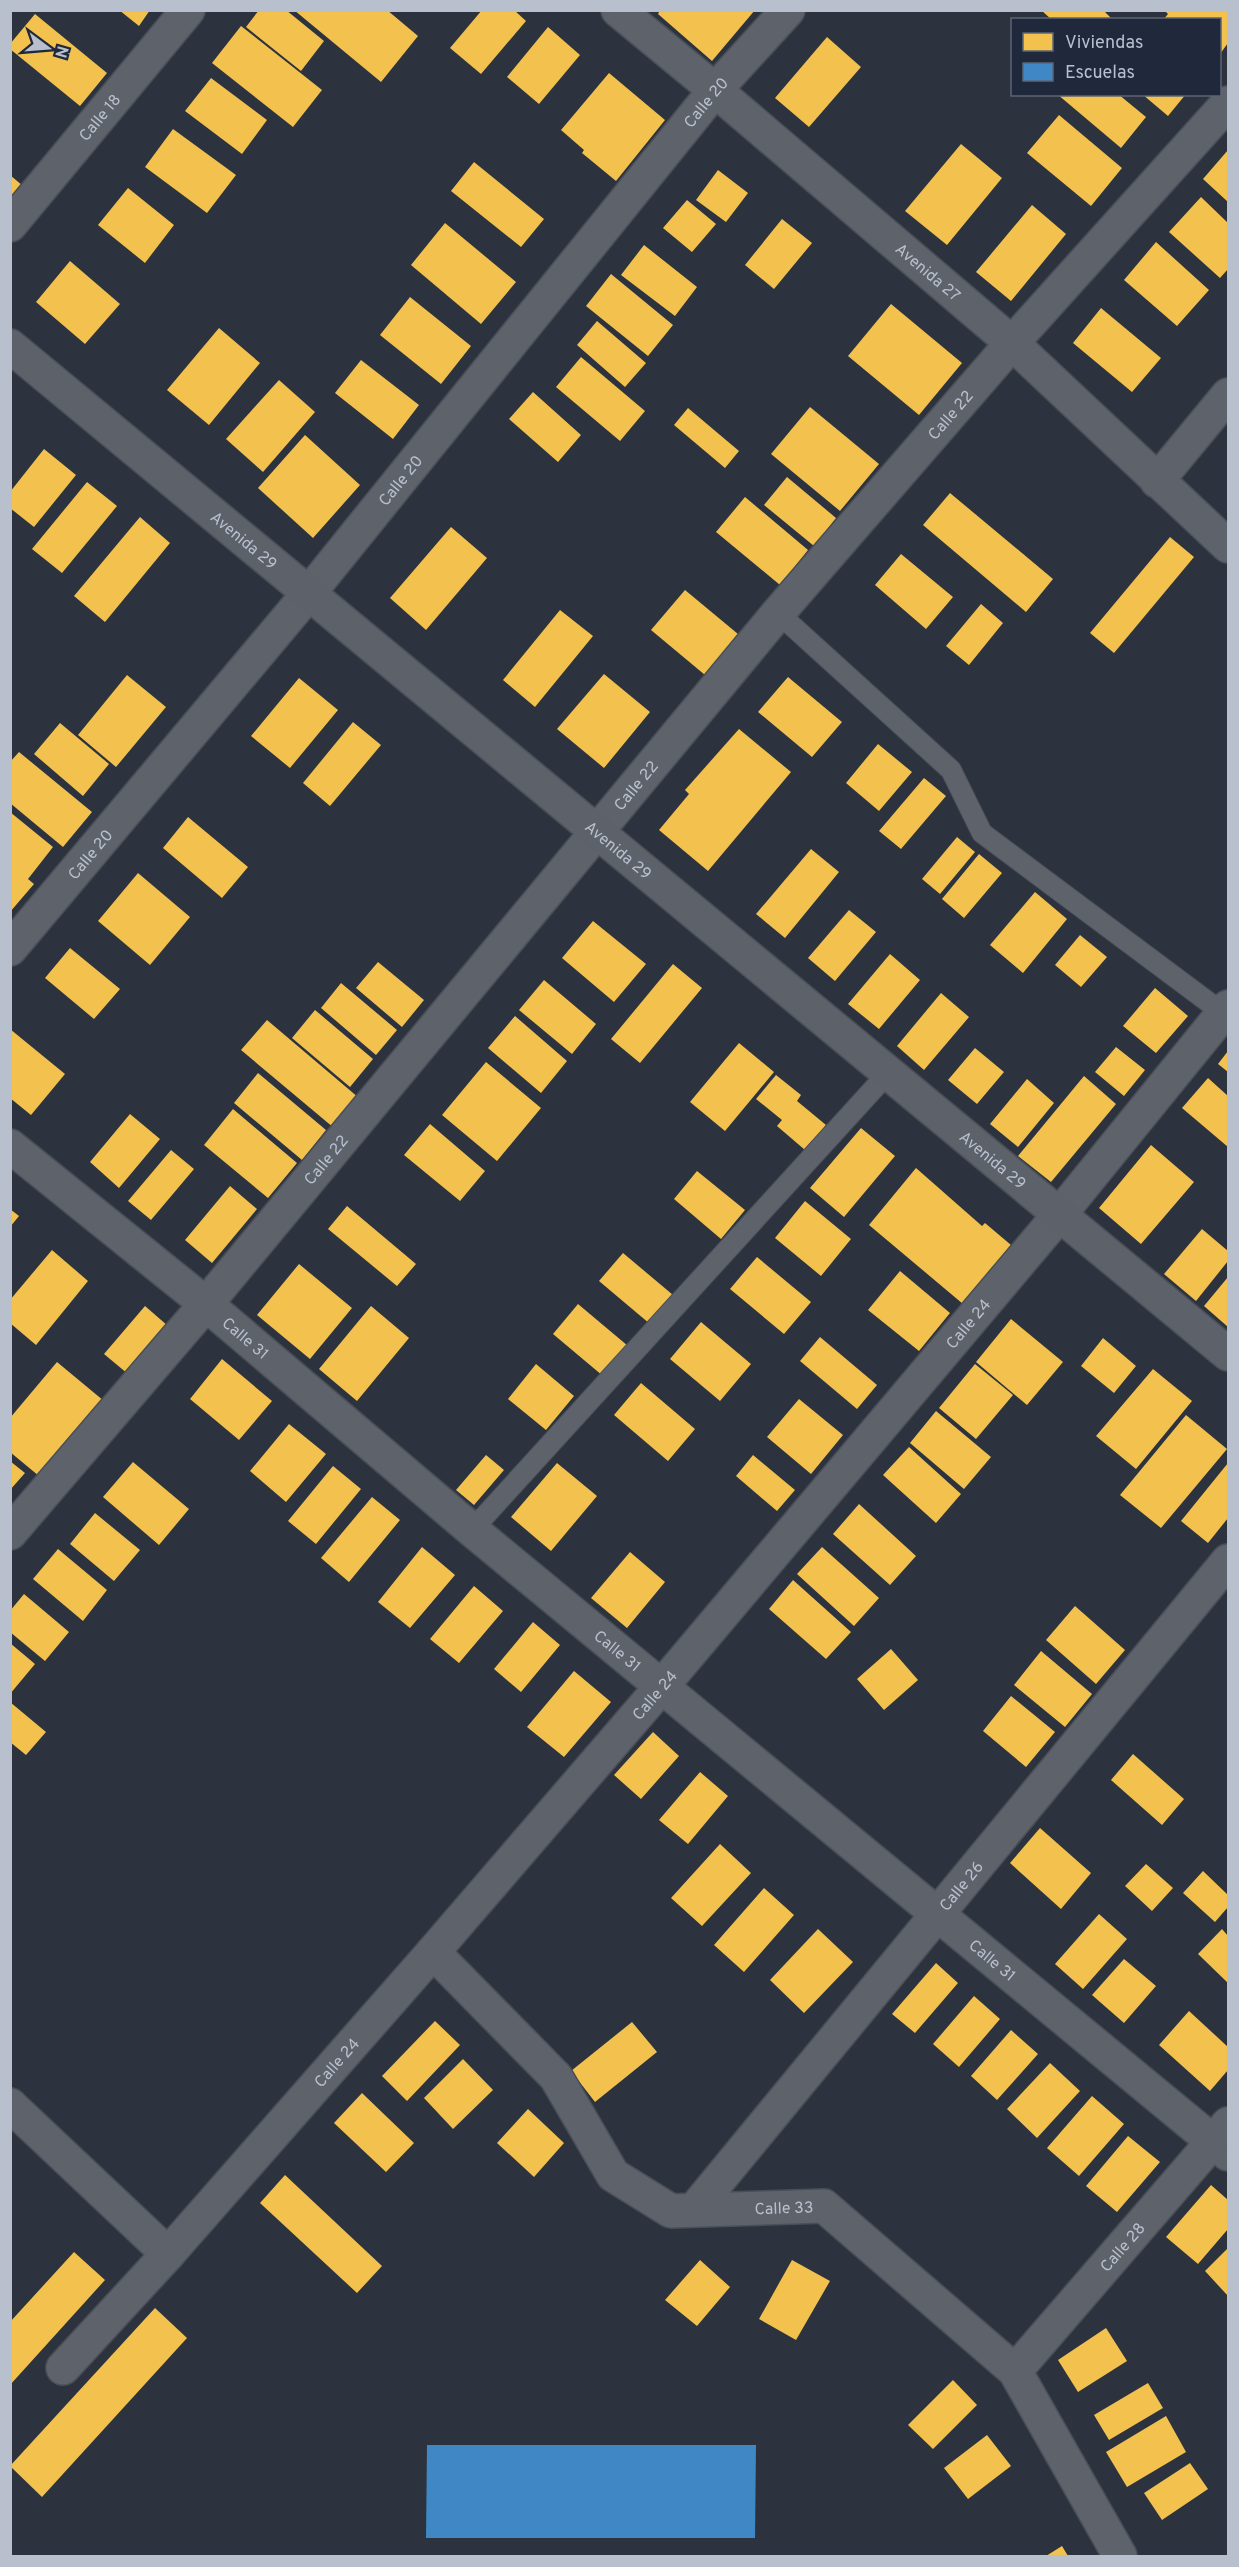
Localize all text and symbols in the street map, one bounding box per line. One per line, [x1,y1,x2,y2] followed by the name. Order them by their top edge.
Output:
[18,18,78,78] north arrow
[1011,18,1221,96] legend
[1065,32,1143,55] text: Viviendas
[49,43,72,60] text: N
[1065,62,1135,85] text: Escuelas
[680,74,734,133] street label: Calle 20
[75,91,126,146] street label: Calle 18
[890,240,964,307] street label: Avenida 27
[925,387,978,445] street label: Calle 22
[375,452,428,511] street label: Calle 20
[205,508,280,575] street label: Avenida 29
[610,757,664,816] street label: Calle 22
[580,818,655,885] street label: Avenida 29
[64,826,118,885] street label: Calle 20
[954,1128,1029,1194] street label: Avenida 29
[301,1132,354,1190] street label: Calle 22
[943,1296,996,1354] street label: Calle 24
[217,1314,272,1365] street label: Calle 31
[589,1627,644,1677] street label: Calle 31
[629,1667,683,1725] street label: Calle 24
[936,1858,989,1916] street label: Calle 26
[964,1936,1019,1987] street label: Calle 31
[311,2035,365,2092] street label: Calle 24
[754,2198,814,2220] street label: Calle 33
[1097,2219,1151,2277] street label: Calle 28

